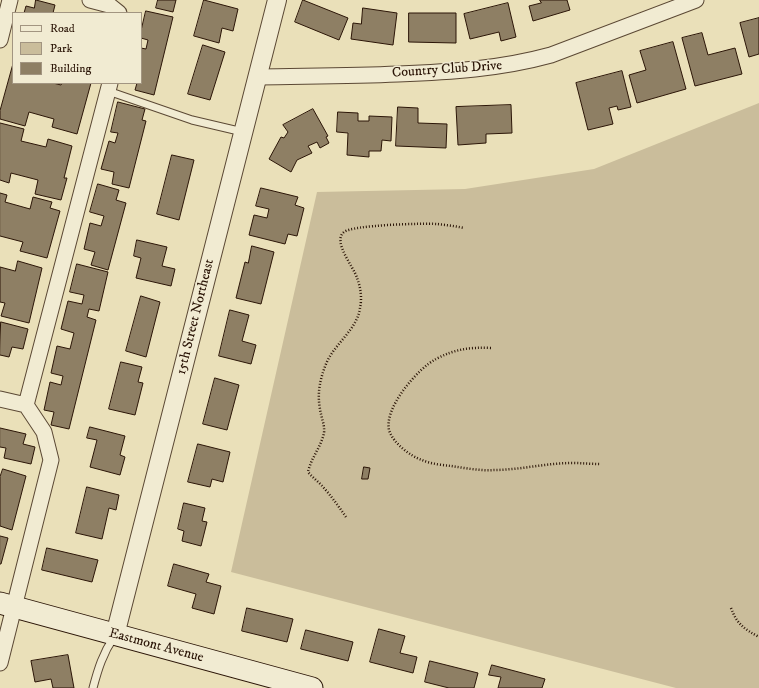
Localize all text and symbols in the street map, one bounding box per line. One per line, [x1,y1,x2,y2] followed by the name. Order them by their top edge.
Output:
[12,12,142,84] legend
[50,21,75,36] text: Road
[50,41,72,56] text: Park
[391,58,503,82] street label: Country Club Drive
[50,61,91,76] text: Building
[173,257,219,377] street label: 15th Street Northeast
[107,625,205,667] street label: Eastmont Avenue

